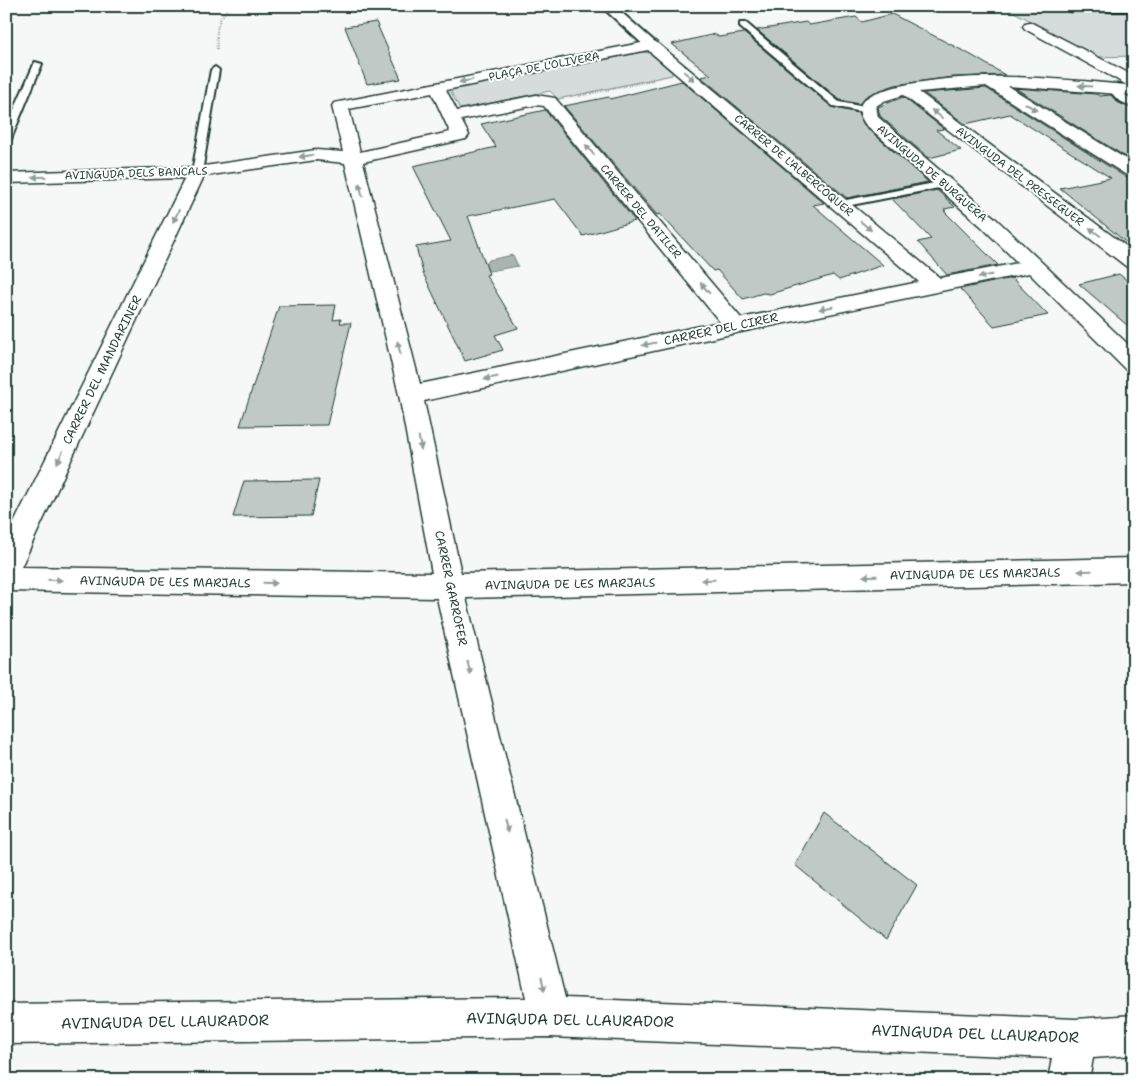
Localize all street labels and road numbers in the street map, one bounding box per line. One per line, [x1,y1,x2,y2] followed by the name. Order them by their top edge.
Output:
[487,48,601,85] street label: PLAÇA DE L'OLIVERA
[731,111,857,220] street label: CARRER DE L'ALBERCOQUER
[873,121,990,225] street label: AVINGUDA DE BURGUERA
[953,123,1087,230] street label: AVINGUDA DEL PRESSEGUER
[597,161,685,262] street label: CARRER DEL DATILER
[64,164,208,183] street label: AVINGUDA DELS BANCALS
[59,293,145,447] street label: CARRER DEL MANDARINER
[663,309,779,349] street label: CARRER DEL CIRER
[431,529,471,647] street label: CARRER GARROFER
[889,565,1061,583] street label: AVINGUDA DE LES MARJALS
[79,573,251,591] street label: AVINGUDA DE LES MARJALS
[484,575,656,593] street label: AVINGUDA DE LES MARJALS
[466,1008,674,1032] street label: AVINGUDA DEL LLAURADOR
[61,1010,269,1034] street label: AVINGUDA DEL LLAURADOR
[871,1020,1079,1048] street label: AVINGUDA DEL LLAURADOR

